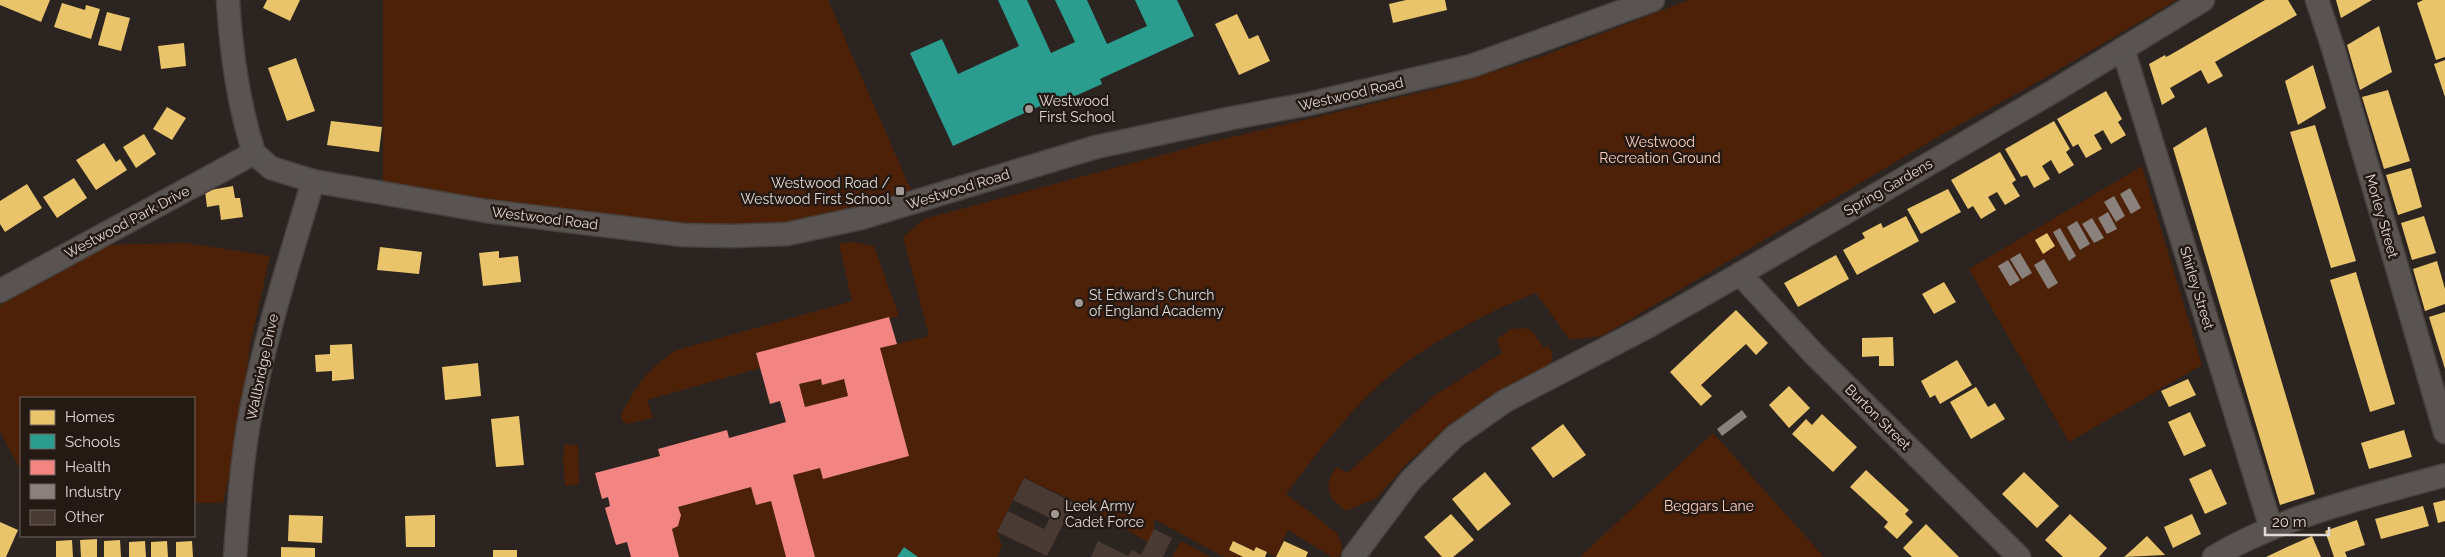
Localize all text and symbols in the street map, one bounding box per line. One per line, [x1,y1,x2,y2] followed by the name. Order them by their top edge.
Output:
[1297,74,1405,114] street label: Westwood Road
[1039,93,1115,125] place label: Westwood First School
[1023,103,1035,115] marker: Westwood First School
[1599,134,1721,166] park label: Westwood Recreation Ground
[1841,155,1935,219] street label: Spring Gardens
[904,166,1012,212] street label: Westwood Road
[2362,172,2402,260] street label: Morley Street
[741,175,891,207] place label: Westwood Road / Westwood First School
[62,182,192,262] street label: Westwood Park Drive
[894,185,906,197] marker: Westwood Road / Westwood First School
[491,204,599,232] street label: Westwood Road
[2177,245,2217,332] street label: Shirley Street
[1089,287,1224,319] place label: St Edward's Church of England Academy
[1073,297,1085,309] marker: St Edward's Church of England Academy
[243,312,281,422] street label: Wallbridge Drive
[1842,381,1914,453] street label: Burton Street
[20,397,195,537] legend
[65,408,115,426] text: Homes
[65,433,120,451] text: Schools
[65,458,111,476] text: Health
[65,483,121,501] text: Industry
[1065,498,1144,530] place label: Leek Army Cadet Force
[1664,498,1754,514] park label: Beggars Lane
[2265,504,2329,536] scale bar
[65,508,105,526] text: Other
[1049,508,1061,520] marker: Leek Army Cadet Force
[2272,513,2307,531] text: 20 m

